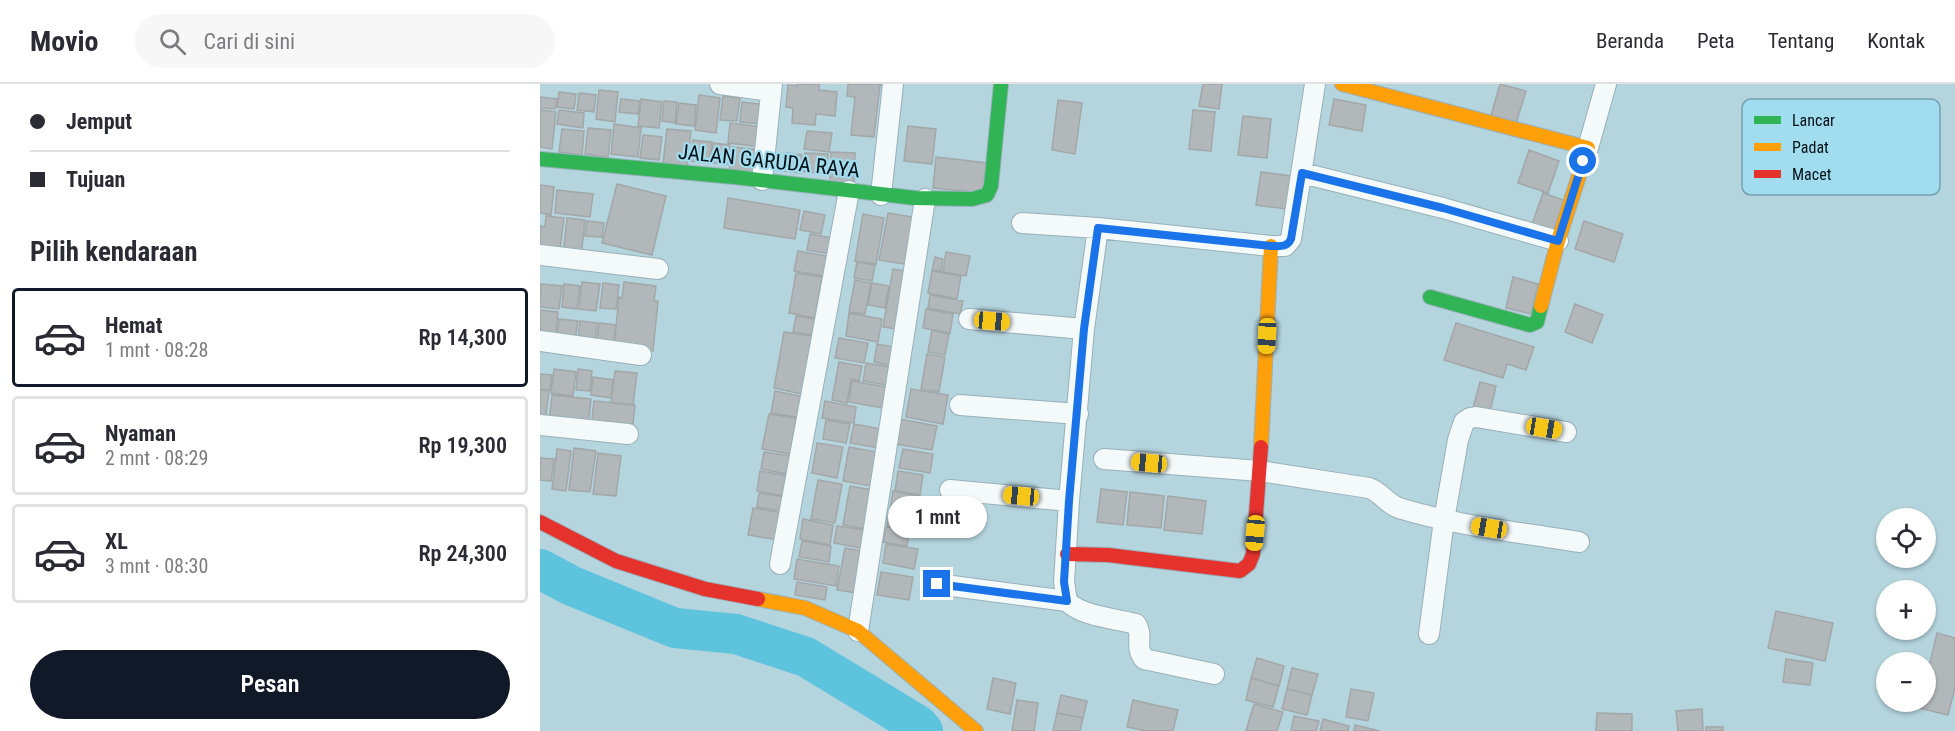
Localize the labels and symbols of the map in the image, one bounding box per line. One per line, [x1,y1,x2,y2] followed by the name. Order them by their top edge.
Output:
[1742,99,1940,195] legend
[1792,111,1835,130] text: Lancar
[1792,138,1829,157] text: Padat
[677,140,861,182] street label: JALAN GARUDA RAYA
[1569,147,1596,174] route start
[1792,165,1832,184] text: Macet
[973,310,1011,332] car
[1257,318,1277,354] car
[1525,416,1563,440] car
[1130,452,1168,474] car
[1002,485,1040,507] car
[888,497,986,539] callout: 1 mnt
[1244,514,1266,552] car
[1470,516,1508,540] car
[923,570,950,597] route end

